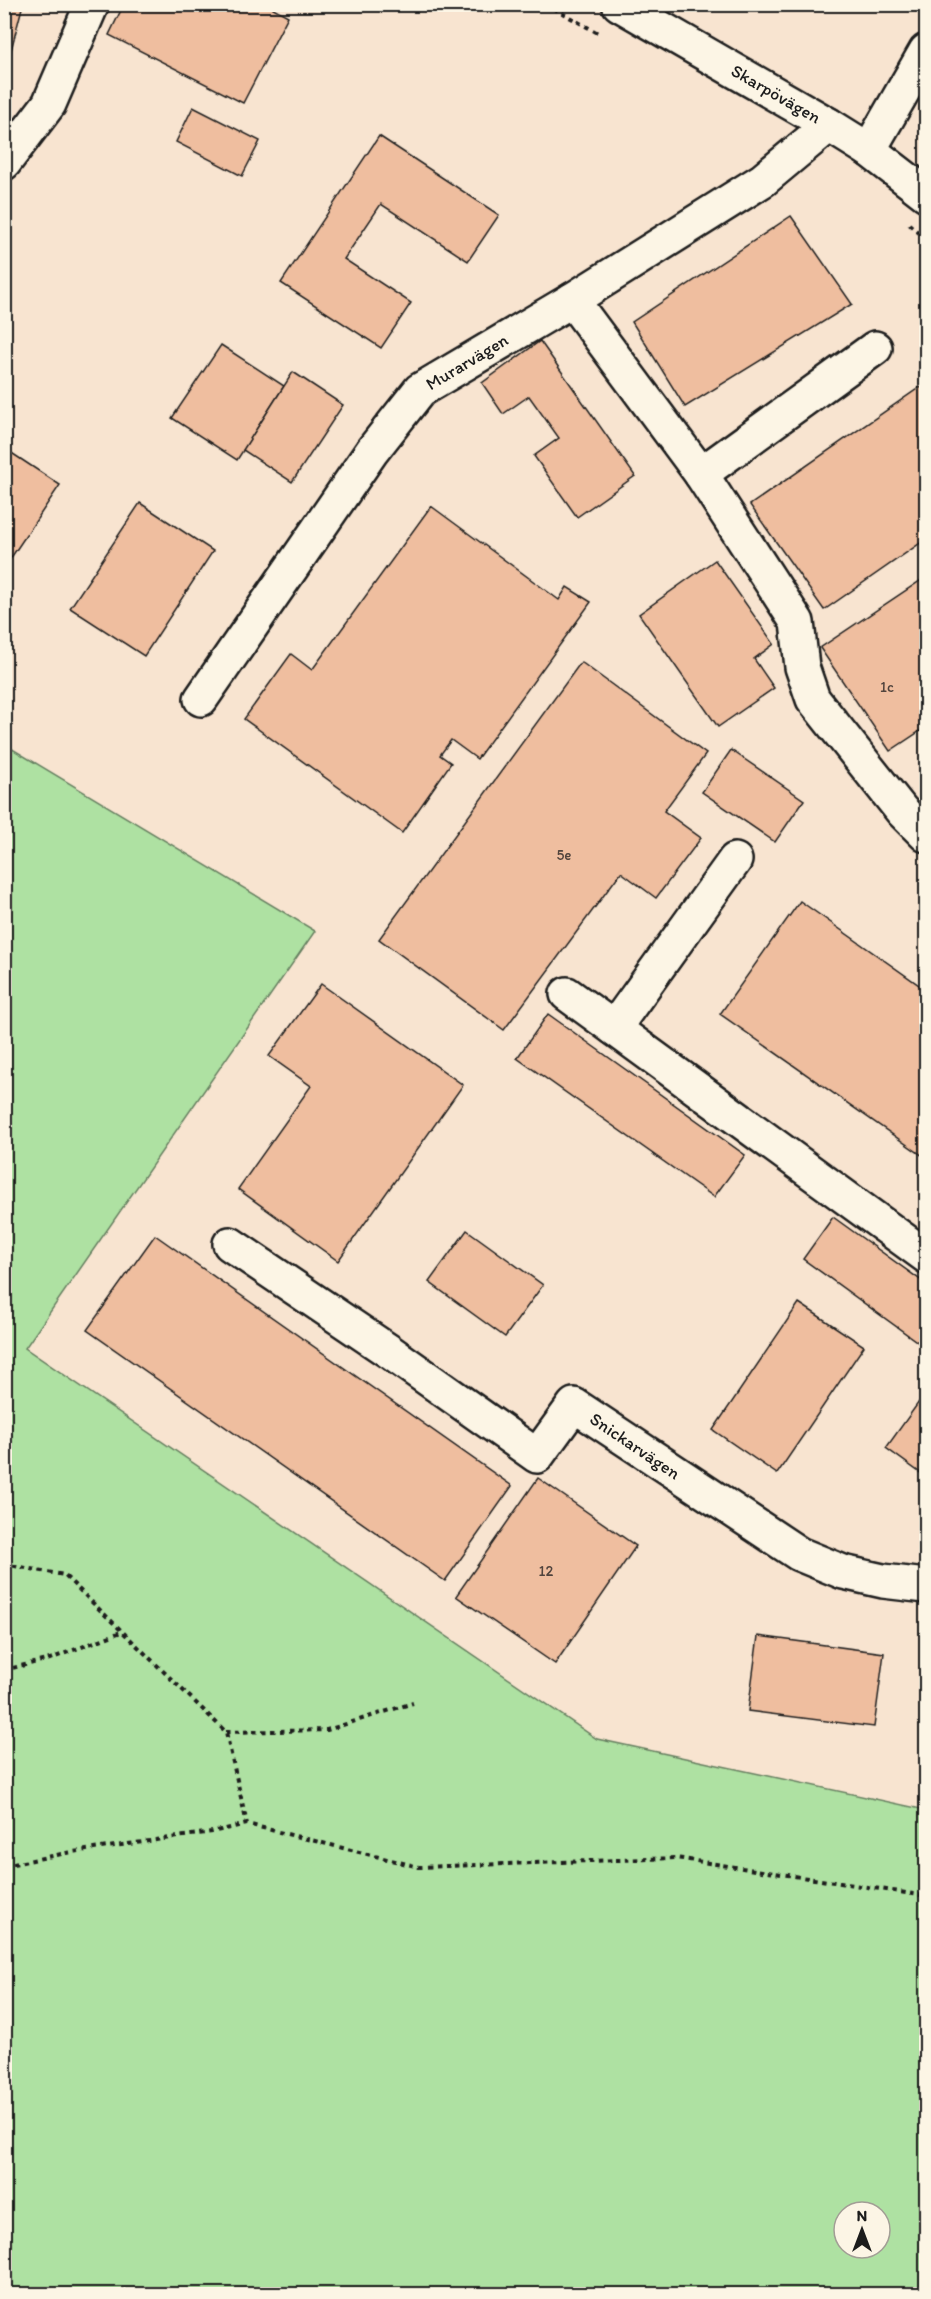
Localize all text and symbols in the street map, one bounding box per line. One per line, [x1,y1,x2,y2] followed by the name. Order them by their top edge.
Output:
[727,60,825,128] street label: Skarpövägen
[422,329,512,395] street label: Murarvägen
[880,678,894,696] house number: 1c
[556,846,572,864] house number: 5e
[586,1408,684,1484] street label: Snickarvägen
[539,1562,554,1580] house number: 12
[832,2200,892,2260] north arrow
[857,2206,867,2225] text: N

